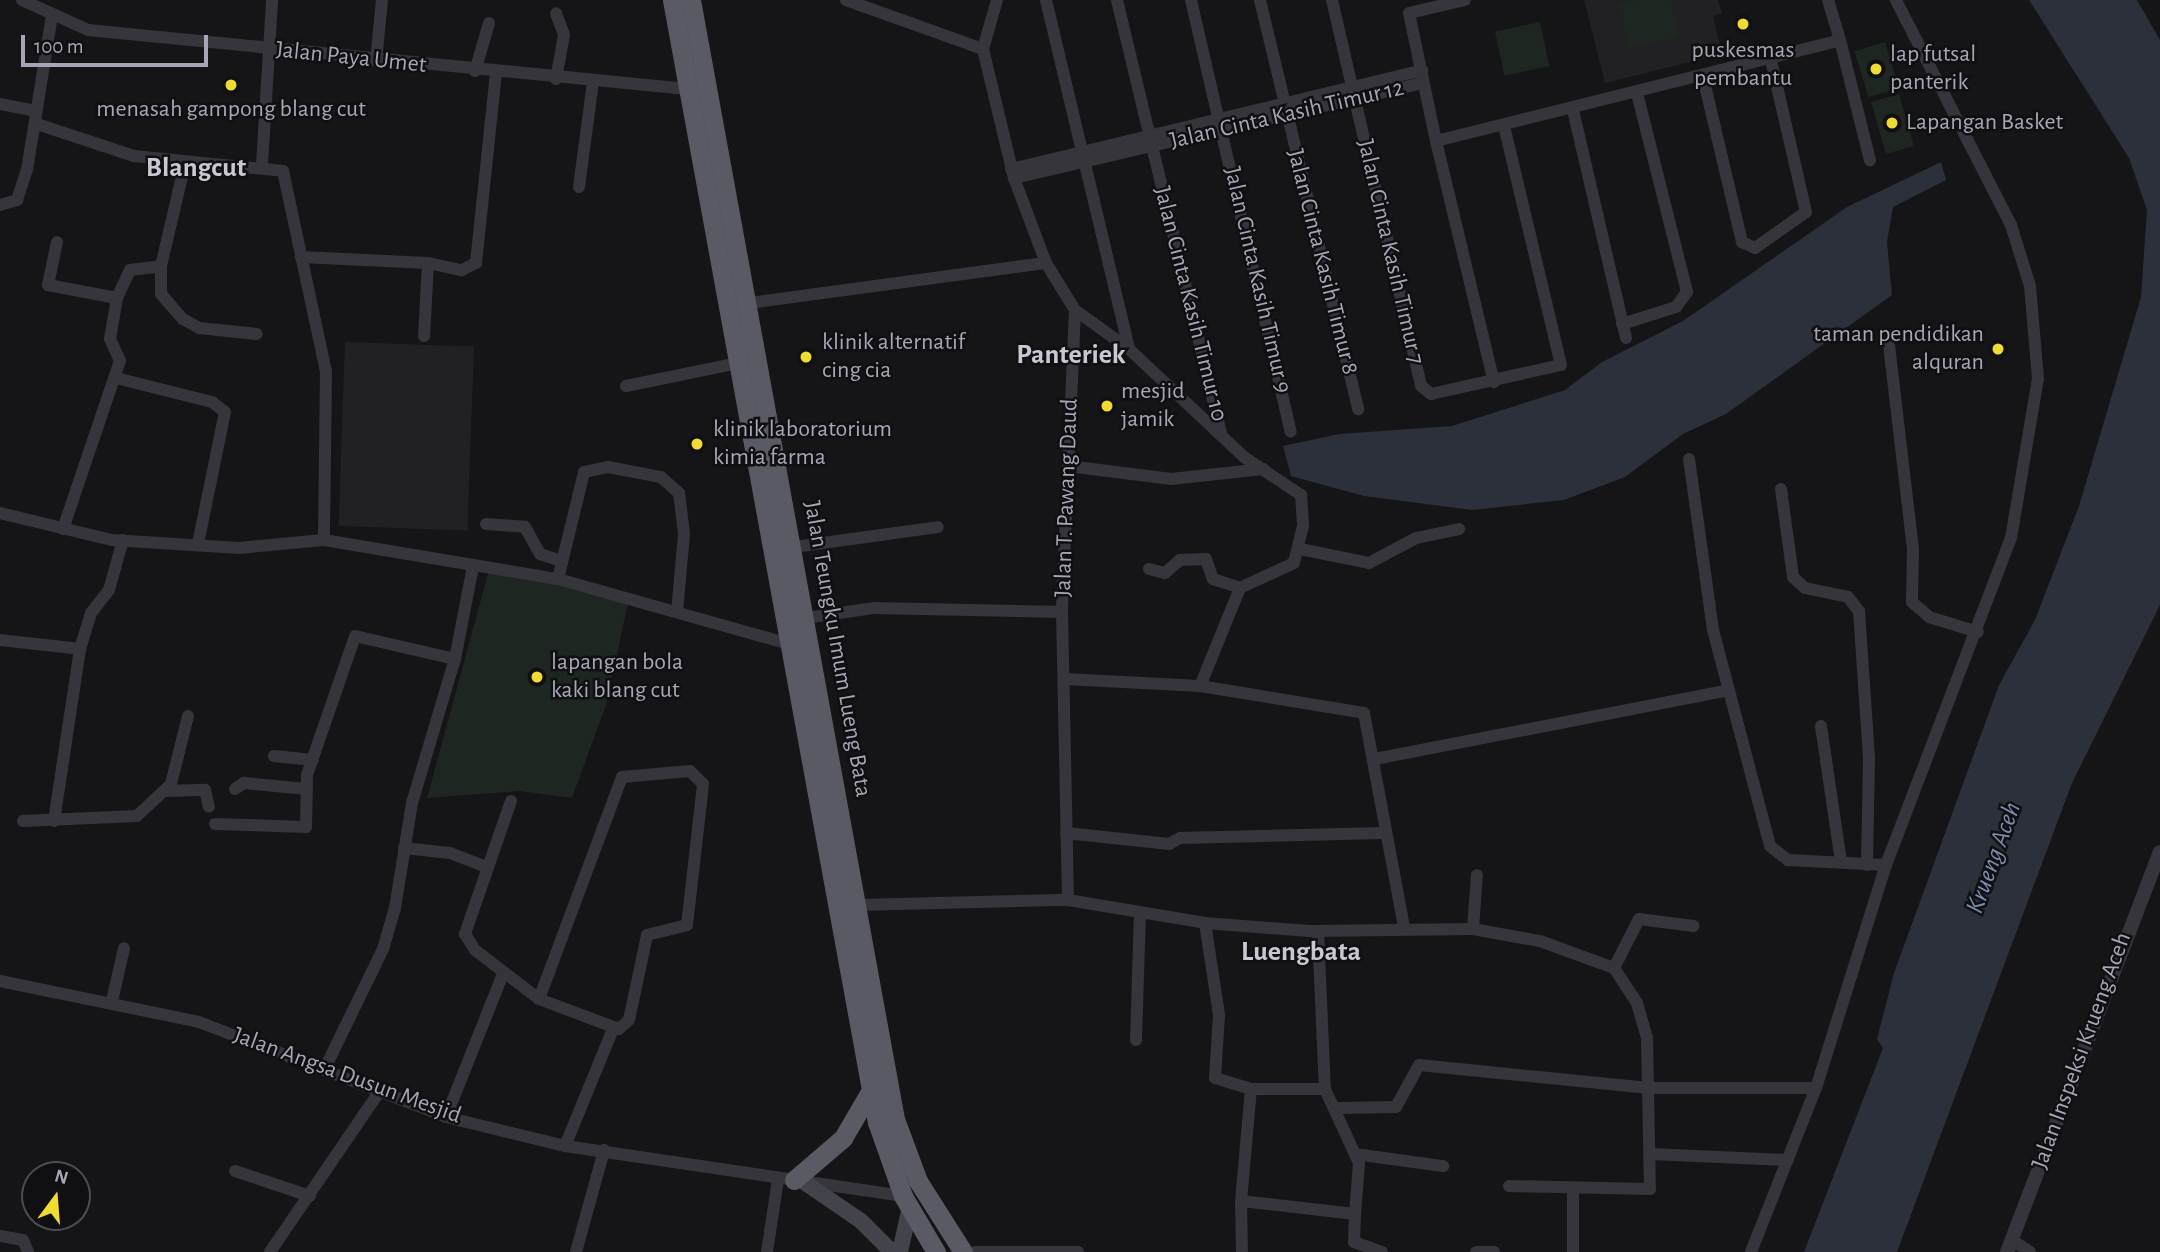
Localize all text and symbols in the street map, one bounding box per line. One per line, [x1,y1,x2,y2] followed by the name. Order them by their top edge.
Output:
[1733,14,1753,34] marker: puskesmas pembantu
[24,21,212,65] scale bar
[34,36,84,57] text: 100 m
[274,36,428,80] street label: Jalan Paya Umet
[1691,37,1795,93] place label: puskesmas pembantu
[1890,41,1976,97] place label: lap futsal panterik
[1868,61,1884,77] marker: lap futsal panterik
[1167,74,1407,156] street label: Jalan Cinta Kasih Timur 12
[223,77,239,93] marker: menasah gampong blang cut
[96,96,366,124] place label: menasah gampong blang cut
[1906,109,2063,137] place label: Lapangan Basket
[1884,115,1900,131] marker: Lapangan Basket
[1350,137,1430,367] street label: Jalan Cinta Kasih Timur 7
[1280,146,1364,378] street label: Jalan Cinta Kasih Timur 8
[146,151,246,185] district label: Blangcut
[1217,164,1297,396] street label: Jalan Cinta Kasih Timur 9
[1147,184,1233,424] street label: Jalan Cinta Kasih Timur 10
[1813,321,1984,377] place label: taman pendidikan alquran
[822,329,965,385] place label: klinik alternatif cing cia
[1016,338,1126,372] district label: Panteriek
[1990,341,2006,357] marker: taman pendidikan alquran
[796,347,816,367] marker: klinik alternatif cing cia
[1121,378,1185,434] place label: mesjid jamik
[1049,398,1085,598] street label: Jalan T. Pawang Daud
[1099,398,1115,414] marker: mesjid jamik
[713,416,892,472] place label: klinik laboratorium kimia farma
[687,434,707,454] marker: klinik laboratorium kimia farma
[797,499,877,799] street label: Jalan Teungku Imum Lueng Bata
[551,649,683,705] place label: lapangan bola kaki blang cut
[529,669,545,685] marker: lapangan bola kaki blang cut
[1959,798,2029,918] water label: Krueng Aceh
[2026,929,2138,1173] street label: Jalan Inspeksi Krueng Aceh
[1241,935,1361,969] district label: Luengbata
[229,1021,465,1131] street label: Jalan Angsa Dusun Mesjid
[21,1161,91,1231] north arrow
[52,1166,70,1188] text: N

